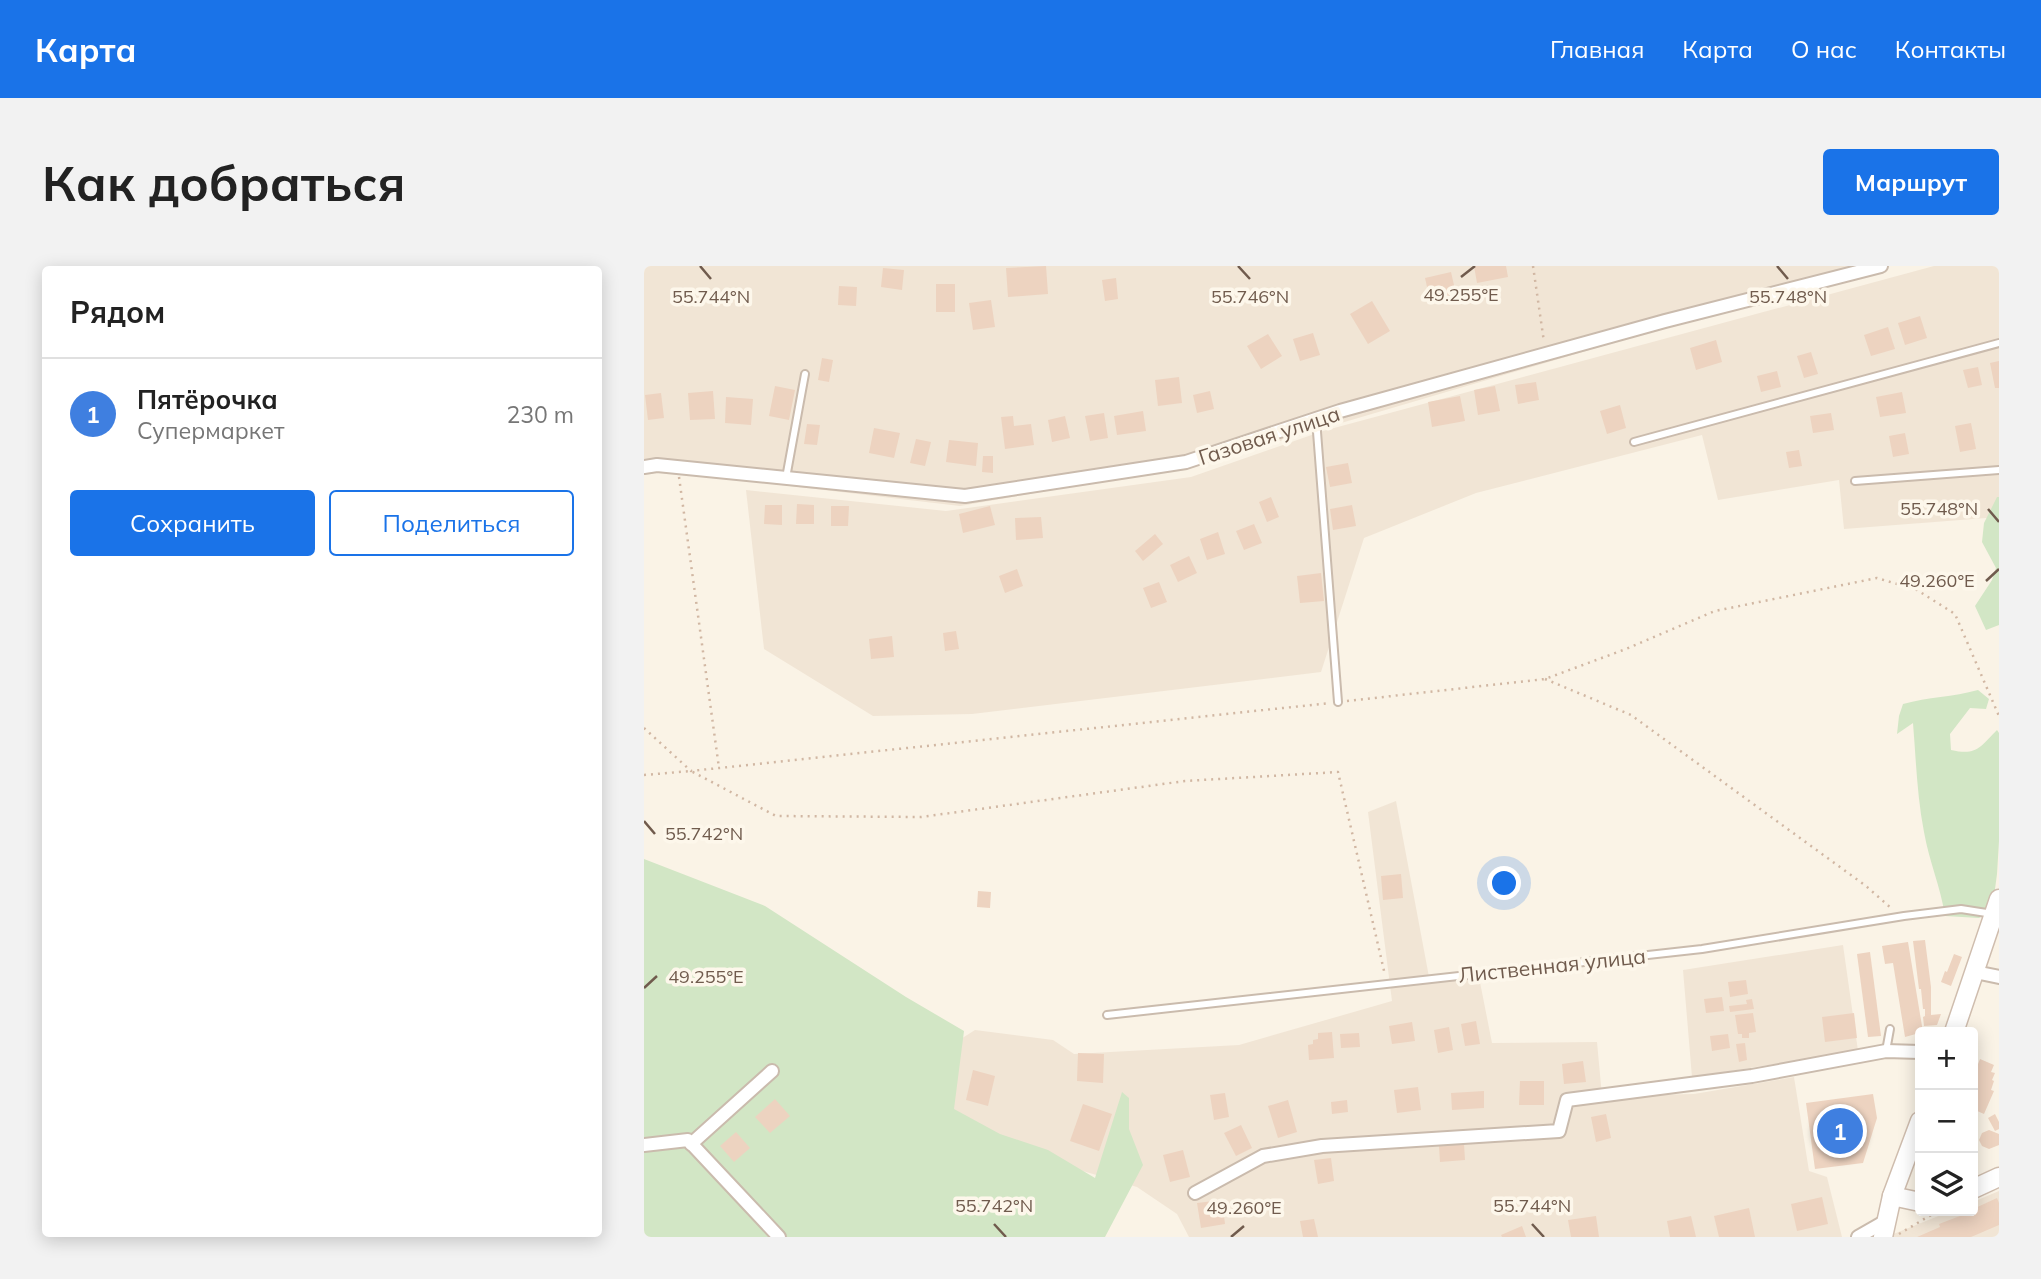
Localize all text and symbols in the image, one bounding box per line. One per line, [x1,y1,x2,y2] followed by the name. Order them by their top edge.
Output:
[35,29,137,70] text: Карта
[1550,34,1644,64] text: Главная
[1682,34,1753,64] text: Карта
[1791,34,1857,64] text: О нас
[1895,34,2006,64] text: Контакты
[1823,149,1999,215] button: Маршрут
[42,152,405,213] text: Как добраться
[1423,283,1499,306] text: 49.255°E
[672,285,750,308] text: 55.744°N
[1211,285,1289,308] text: 55.746°N
[1749,285,1827,308] text: 55.748°N
[70,293,165,331] text: Рядом
[137,383,278,416] text: Пятёрочка
[86,400,100,429] text: 1
[506,400,574,429] text: 230 m
[1195,400,1343,470] street label: Газовая улица
[137,416,284,445] text: Супермаркет
[70,490,315,556] button: Сохранить
[329,490,574,556] button: Поделиться
[1900,497,1978,520] text: 55.748°N
[1899,569,1975,592] text: 49.260°E
[665,822,743,845] text: 55.742°N
[1487,866,1521,900] your location
[1457,942,1647,988] street label: Лиственная улица
[668,965,744,988] text: 49.255°E
[1915,1027,1978,1216] map controls
[1915,1027,1978,1090] button: +
[1915,1090,1978,1153] button: −
[1817,1105,1863,1157] pin: 1
[1915,1153,1978,1216] button: layers
[955,1194,1033,1217] text: 55.742°N
[1493,1194,1571,1217] text: 55.744°N
[1206,1196,1282,1219] text: 49.260°E

